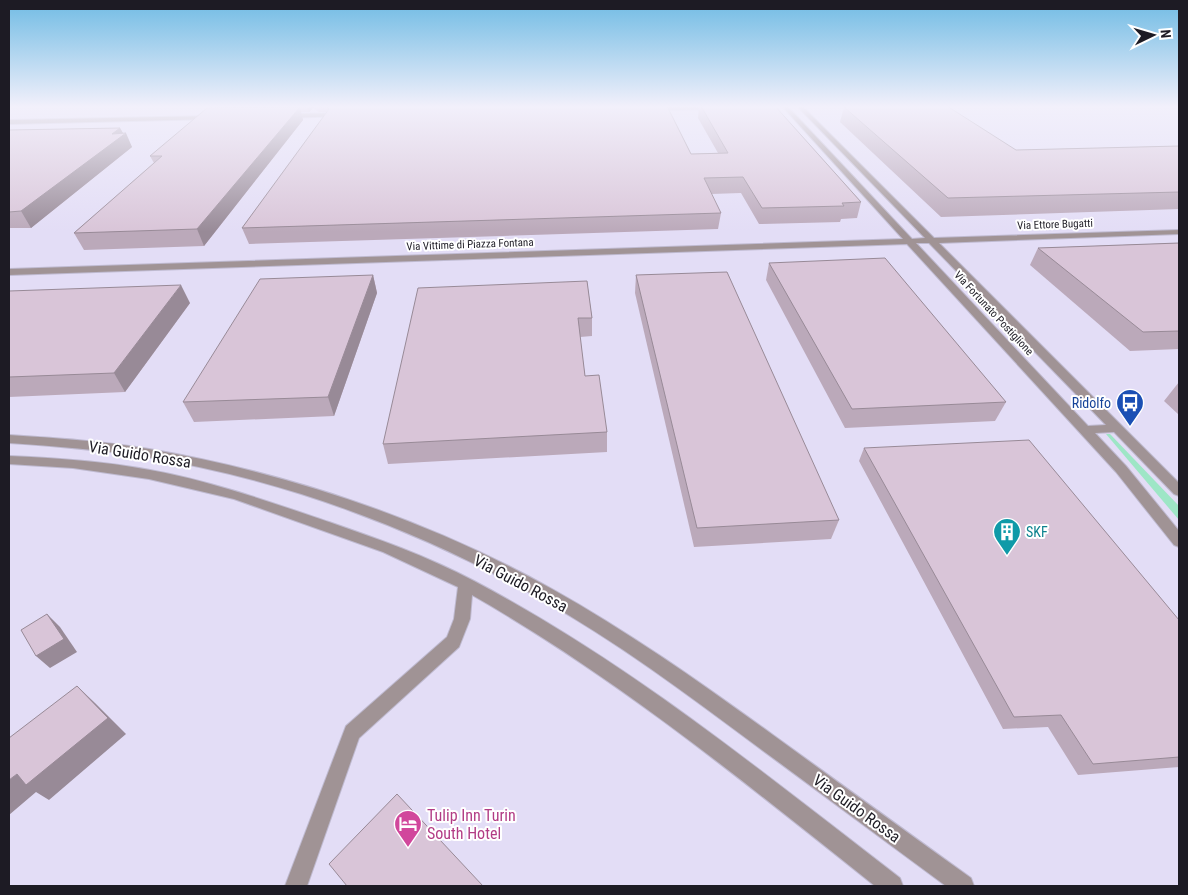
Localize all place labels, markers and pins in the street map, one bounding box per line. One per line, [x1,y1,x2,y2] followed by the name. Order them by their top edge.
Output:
[1115,388,1145,427] bus stop icon: Ridolfo
[1072,395,1111,411] place label: Ridolfo
[992,517,1022,556] building icon: SKF
[1026,524,1048,540] place label: SKF
[427,806,516,843] place label: Tulip Inn Turin South Hotel
[393,809,423,848] hotel icon: Tulip Inn Turin South Hotel

